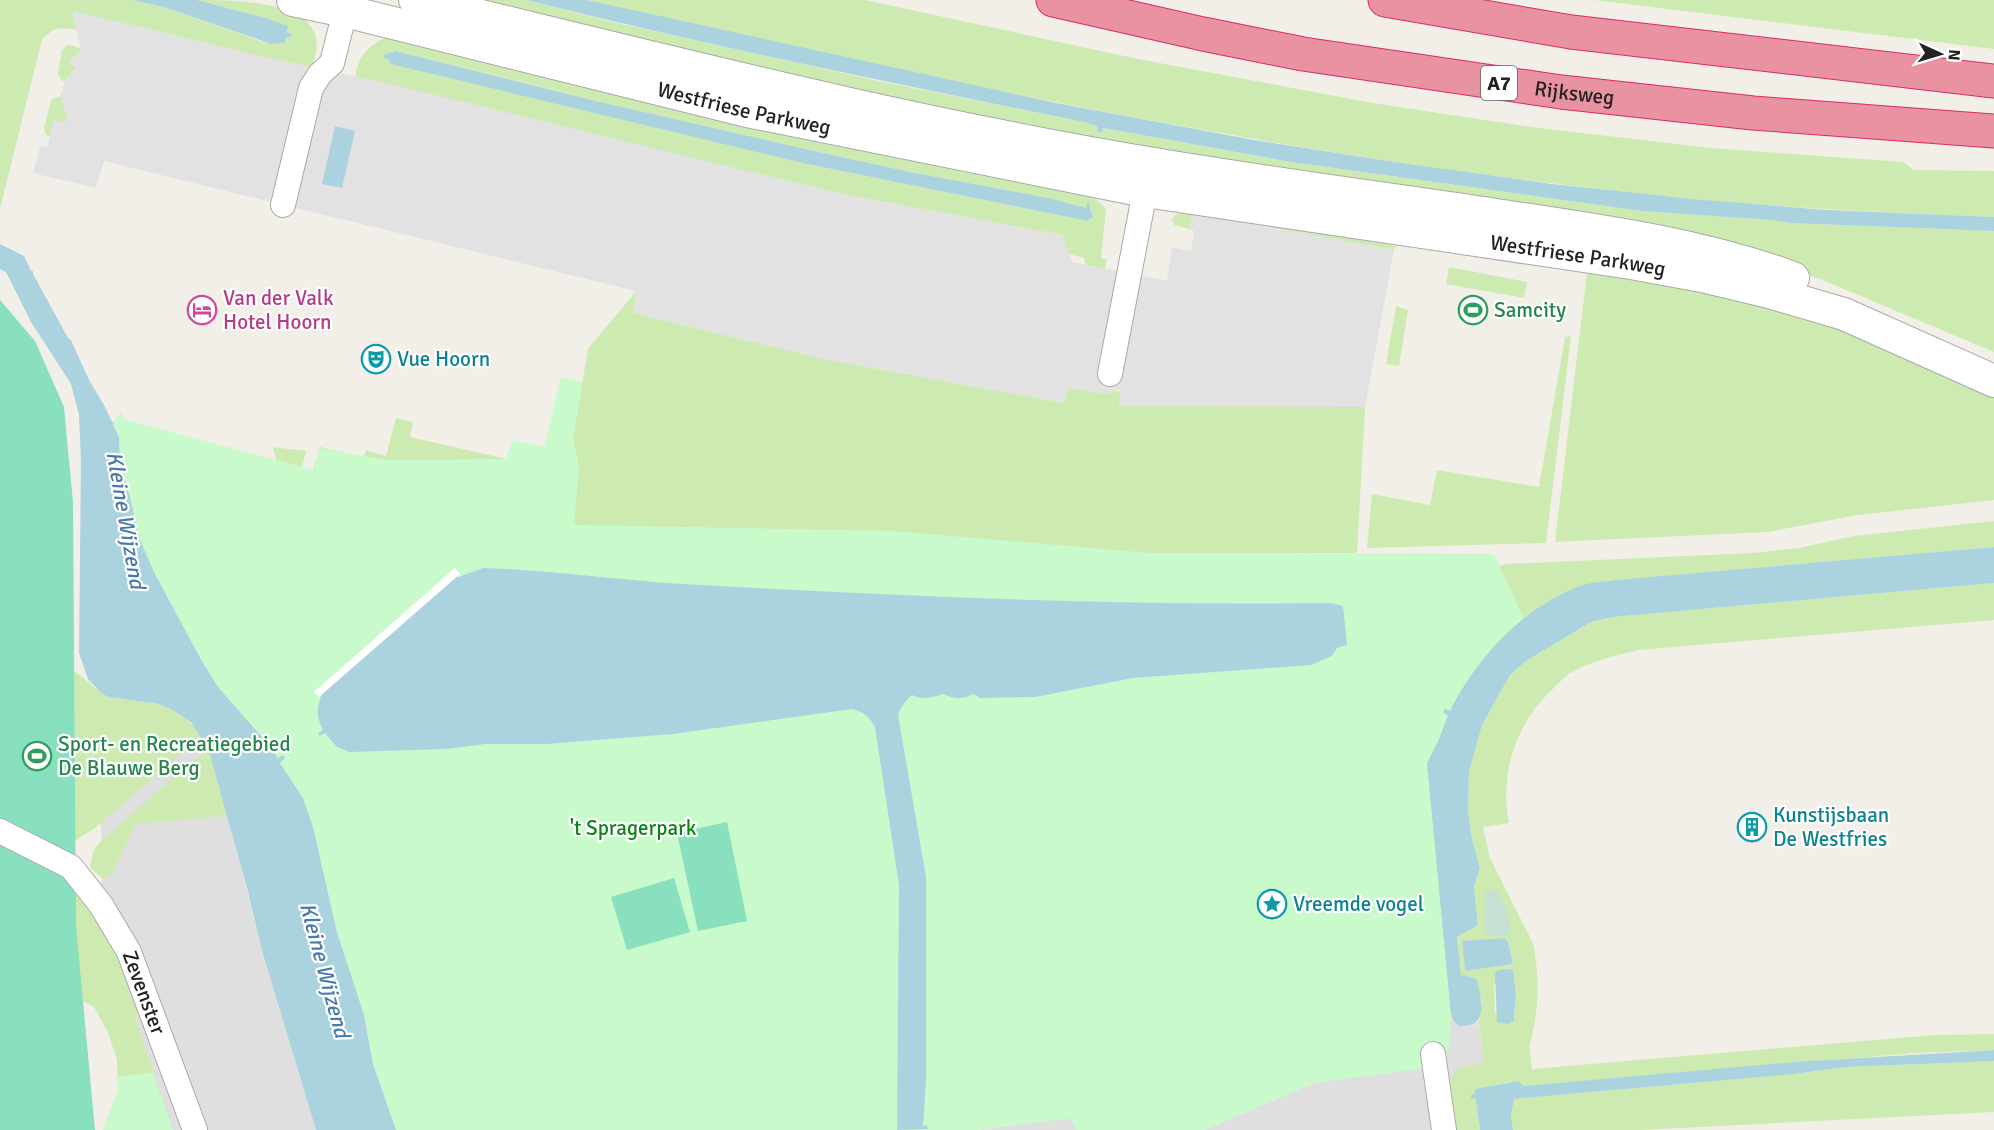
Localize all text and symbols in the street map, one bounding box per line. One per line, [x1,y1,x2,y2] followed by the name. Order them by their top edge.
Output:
[1910,24,1970,84] north arrow
[1944,49,1964,61] text: N
[1481,66,1517,100] road number: A7
[1533,75,1616,111] street label: Rijksweg
[654,76,833,141] street label: Westfriese Parkweg
[1488,229,1668,282] street label: Westfriese Parkweg
[223,285,334,335] place label: Van der Valk Hotel Hoorn
[186,294,218,326] hotel icon: Van der Valk Hotel Hoorn
[1457,294,1489,326] sports icon: Samcity
[1494,297,1566,323] place label: Samcity
[360,343,392,375] theatre icon: Vue Hoorn
[397,346,490,372] place label: Vue Hoorn
[101,449,152,593] water label: Kleine Wijzend
[58,731,291,781] place label: Sport- en Recreatiegebied De Blauwe Berg
[21,740,53,772] sports icon: Sport- en Recreatiegebied De Blauwe Berg
[1773,802,1889,852] place label: Kunstijsbaan De Westfries
[1736,811,1768,843] building icon: Kunstijsbaan De Westfries
[570,815,697,841] park label: 't Spragerpark
[1256,888,1288,920] place icon: Vreemde vogel
[1293,891,1424,917] place label: Vreemde vogel
[294,899,357,1043] water label: Kleine Wijzend
[117,947,172,1038] street label: Zevenster

